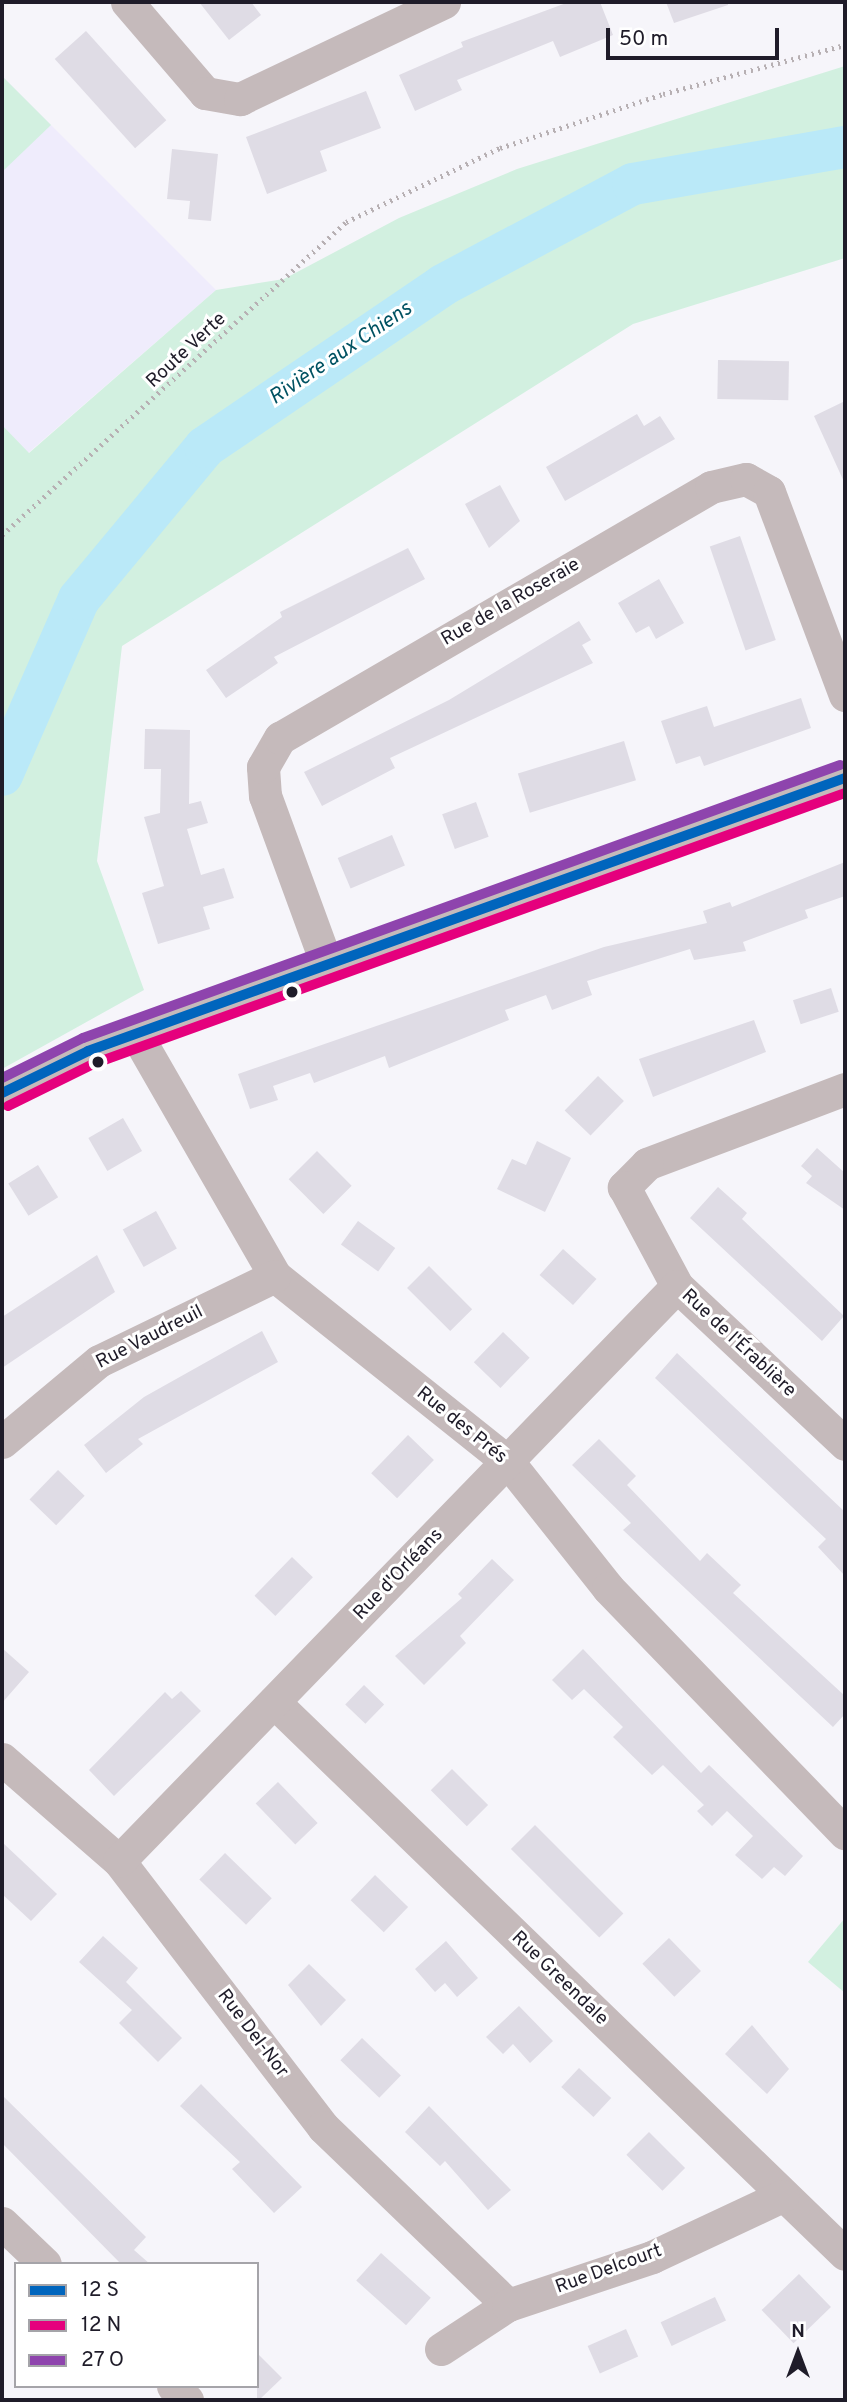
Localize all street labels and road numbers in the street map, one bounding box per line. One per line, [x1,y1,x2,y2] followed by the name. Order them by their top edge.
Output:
[142,308,232,394] street label: Route Verte
[438,554,584,652] street label: Rue de la Roseraie
[676,1285,800,1403] street label: Rue de l'Érablière
[92,1301,208,1375] street label: Rue Vaudreuil
[411,1383,511,1469] street label: Rue des Prés
[350,1524,448,1626] street label: Rue d'Orléans
[506,1927,612,2031] street label: Rue Greendale
[211,1985,293,2083] street label: Rue Del-Nor
[553,2240,665,2300] street label: Rue Delcourt

